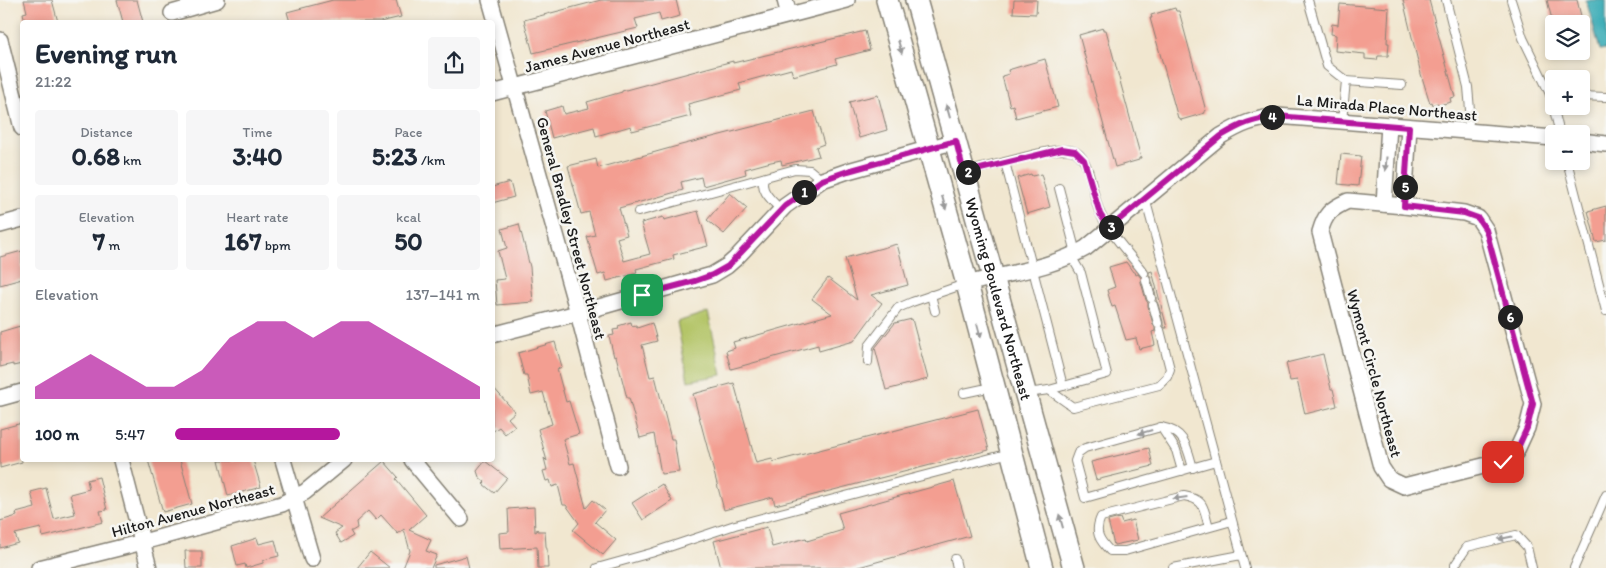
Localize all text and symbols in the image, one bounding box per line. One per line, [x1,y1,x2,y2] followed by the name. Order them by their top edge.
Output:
[522,14,692,77] street label: James Avenue Northeast
[1545,15,1590,170] map controls
[1545,15,1590,60] button: layers
[35,36,177,70] text: Evening run
[428,37,480,89] button: share
[896,39,904,55] one-way arrow
[1545,70,1590,115] button: +
[35,72,72,91] text: 21:22
[1296,90,1478,125] street label: La Mirada Place Northeast
[943,104,951,119] one-way arrow
[1260,104,1284,130] pin: 4
[1268,109,1277,126] text: 4
[533,115,610,342] street label: General Bradley Street Northeast
[80,124,133,141] text: Distance
[243,124,272,141] text: Time
[394,124,423,141] text: Pace
[1545,125,1590,170] button: −
[71,141,120,171] text: 0.68
[232,141,283,171] text: 3:40
[372,141,418,171] text: 5:23
[120,152,142,169] text: km
[418,152,445,169] text: /km
[1382,157,1390,173] one-way arrow
[956,160,980,184] pin: 2
[965,164,972,181] text: 2
[1392,174,1418,200] pin: 5
[1402,179,1409,196] text: 5
[792,180,816,204] pin: 1
[801,184,808,201] text: 1
[961,195,1036,402] street label: Wyoming Boulevard Northeast
[940,196,948,211] one-way arrow
[79,209,134,226] text: Elevation
[227,209,288,226] text: Heart rate
[396,209,421,226] text: kcal
[1098,214,1124,240] pin: 3
[1108,219,1115,236] text: 3
[93,226,105,256] text: 7
[224,226,262,256] text: 167
[394,226,423,256] text: 50
[105,237,120,254] text: m
[262,237,291,254] text: bpm
[621,274,663,316] pin
[628,281,656,309] icon: arrive
[35,285,99,304] text: Elevation
[405,285,480,304] text: 137–141 m
[1343,287,1406,459] street label: Wymont Circle Northeast
[1498,304,1522,330] pin: 6
[1507,309,1514,326] text: 6
[975,323,983,338] one-way arrow
[35,425,79,444] text: 100 m
[115,425,145,444] text: 5:47
[1137,428,1152,436] one-way arrow
[1482,441,1524,483] pin
[1489,448,1517,476] icon: check
[109,480,277,541] street label: Hilton Avenue Northeast
[1172,494,1188,502] one-way arrow
[1056,513,1064,528] one-way arrow
[1497,534,1513,542] one-way arrow

